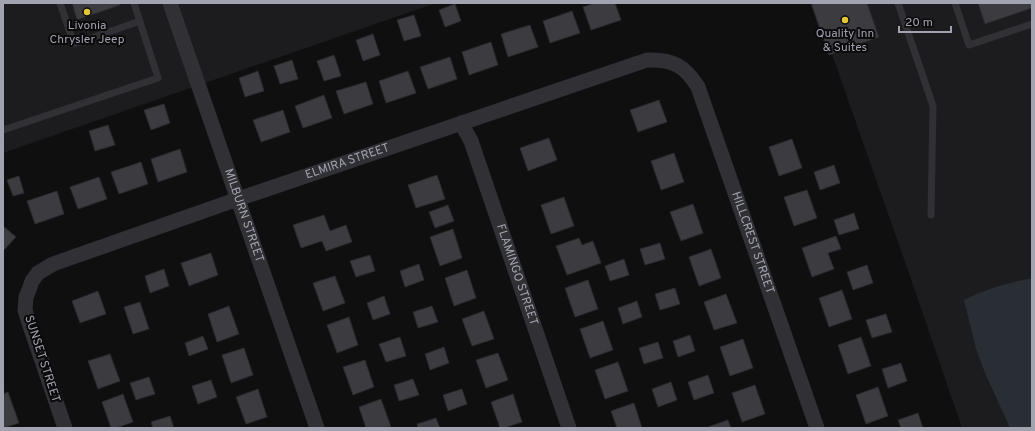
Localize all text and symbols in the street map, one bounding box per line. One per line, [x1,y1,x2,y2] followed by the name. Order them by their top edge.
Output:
[82,7,92,17] marker: Livonia Chrysler Jeep
[899,8,951,34] scale bar
[840,15,850,25] marker: Quality Inn & Suites
[905,15,933,31] text: 20 m
[50,18,125,48] place label: Livonia Chrysler Jeep
[816,26,874,56] place label: Quality Inn & Suites
[303,140,392,184] street label: ELMIRA STREET
[220,167,267,265] street label: MILBURN STREET
[727,190,778,296] street label: HILLCREST STREET
[492,222,541,328] street label: FLAMINGO STREET
[20,313,64,405] street label: SUNSET STREET

